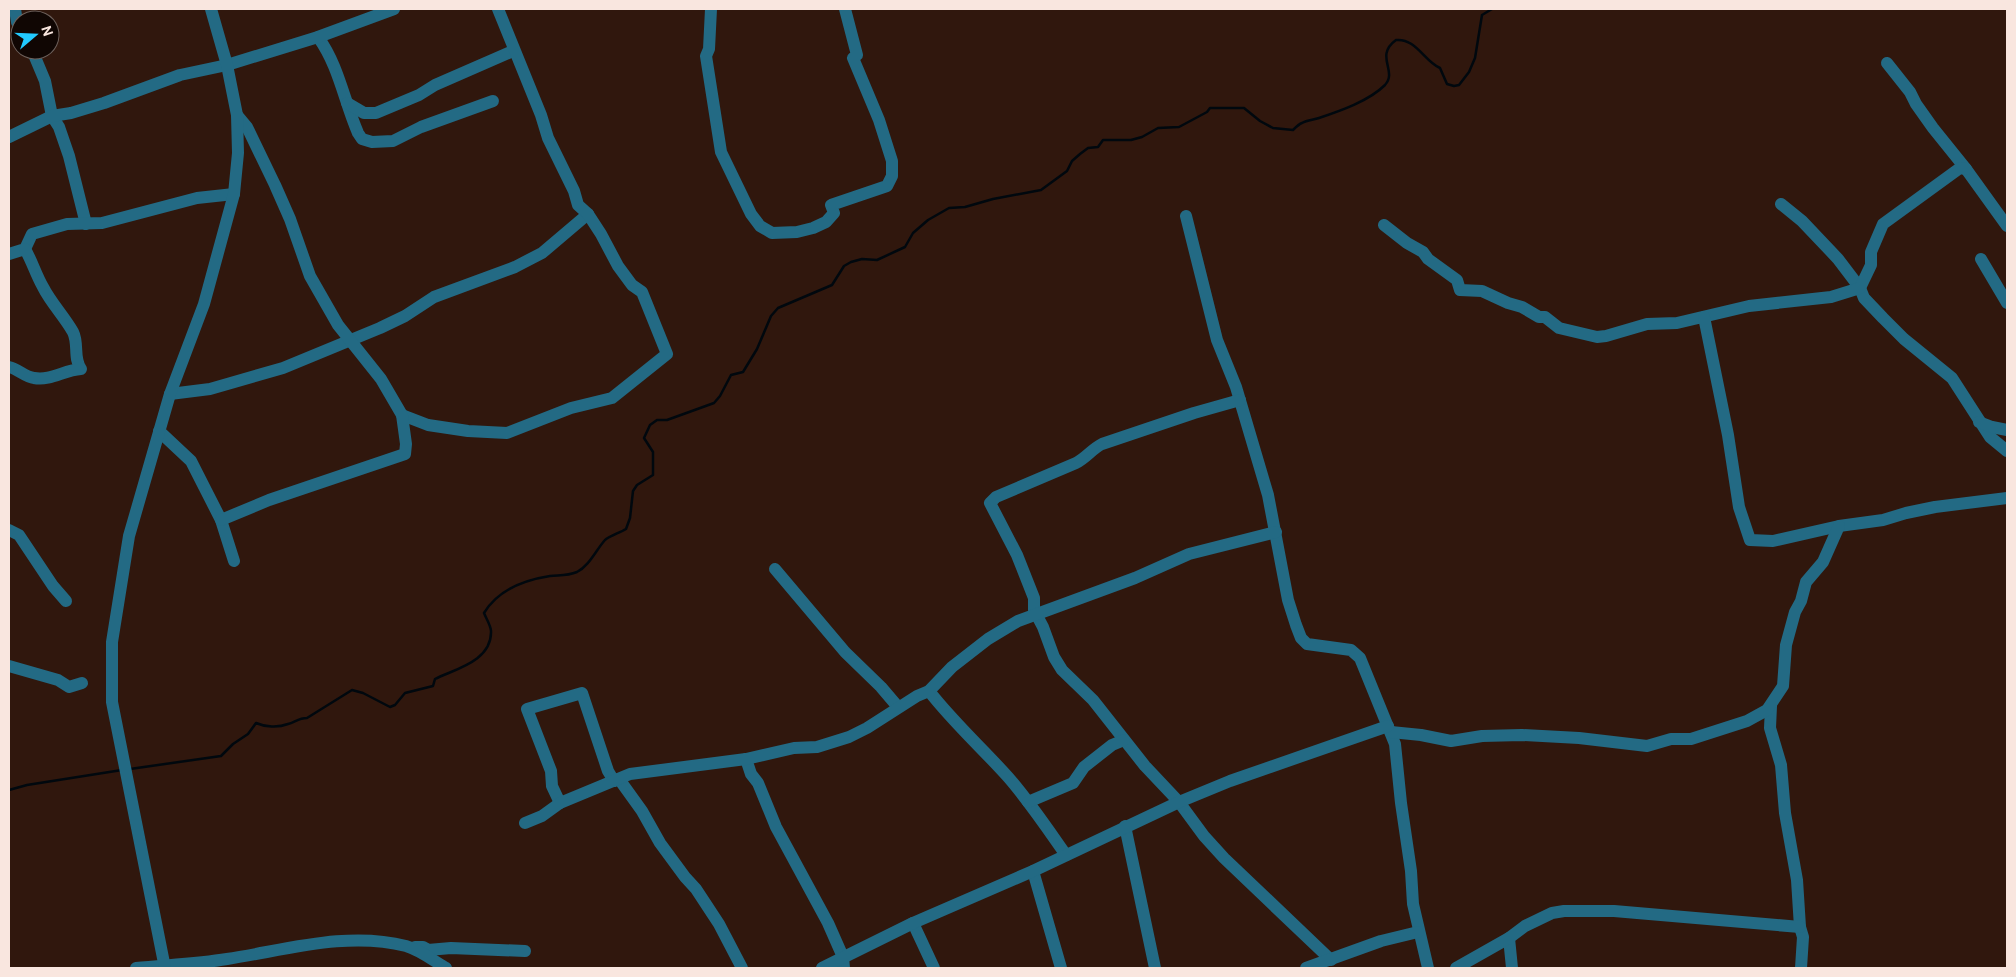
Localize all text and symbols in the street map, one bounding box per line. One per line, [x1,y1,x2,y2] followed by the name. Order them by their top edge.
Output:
[10,10,60,60] north arrow
[36,24,56,39] text: N

